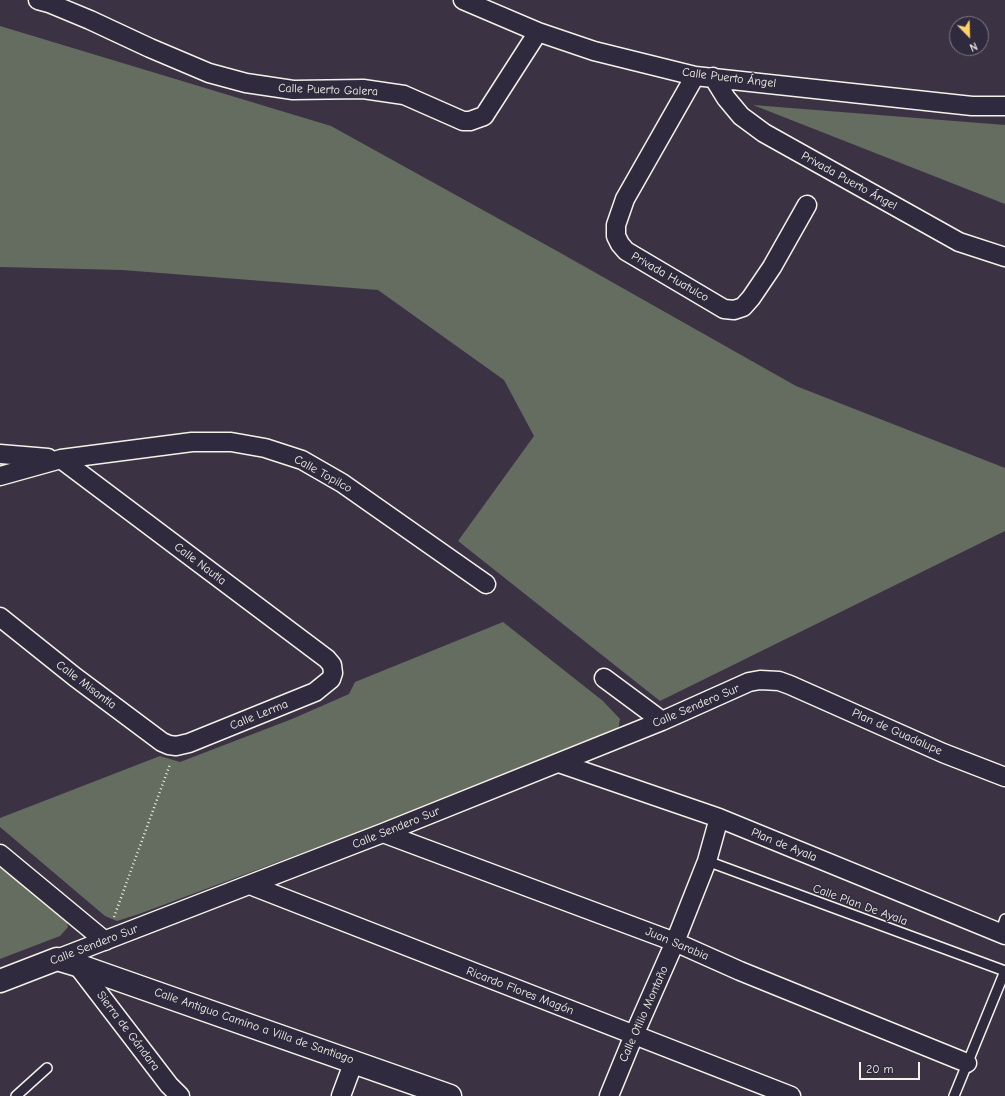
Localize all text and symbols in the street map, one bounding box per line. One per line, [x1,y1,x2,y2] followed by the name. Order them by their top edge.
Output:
[949,16,989,56] north arrow
[968,39,979,54] text: N
[681,65,777,91] street label: Calle Puerto Ángel
[278,81,378,99] street label: Calle Puerto Galera
[799,149,899,213] street label: Privada Puerto Ángel
[629,249,711,305] street label: Privada Huatulco
[291,452,355,496] street label: Calle Topilco
[171,540,229,588] street label: Calle Nautla
[53,658,119,712] street label: Calle Misantla
[650,681,742,731] street label: Calle Sendero Sur
[228,697,290,733] street label: Calle Lerma
[850,706,944,758] street label: Plan de Guadalupe
[350,804,442,852] street label: Calle Sendero Sur
[749,825,819,865] street label: Plan de Ayala
[811,881,909,929] street label: Calle Plan De Ayala
[48,922,140,968] street label: Calle Sendero Sur
[643,924,711,964] street label: Juan Sarabia
[464,964,576,1018] street label: Ricardo Flores Magón
[616,964,672,1064] street label: Calle Otilio Montaño
[152,985,356,1067] street label: Calle Antiguo Camino a Villa de Santiago
[93,988,163,1074] street label: Sierra de Gándara
[861,1054,922,1080] scale bar
[866,1062,894,1076] text: 20 m

